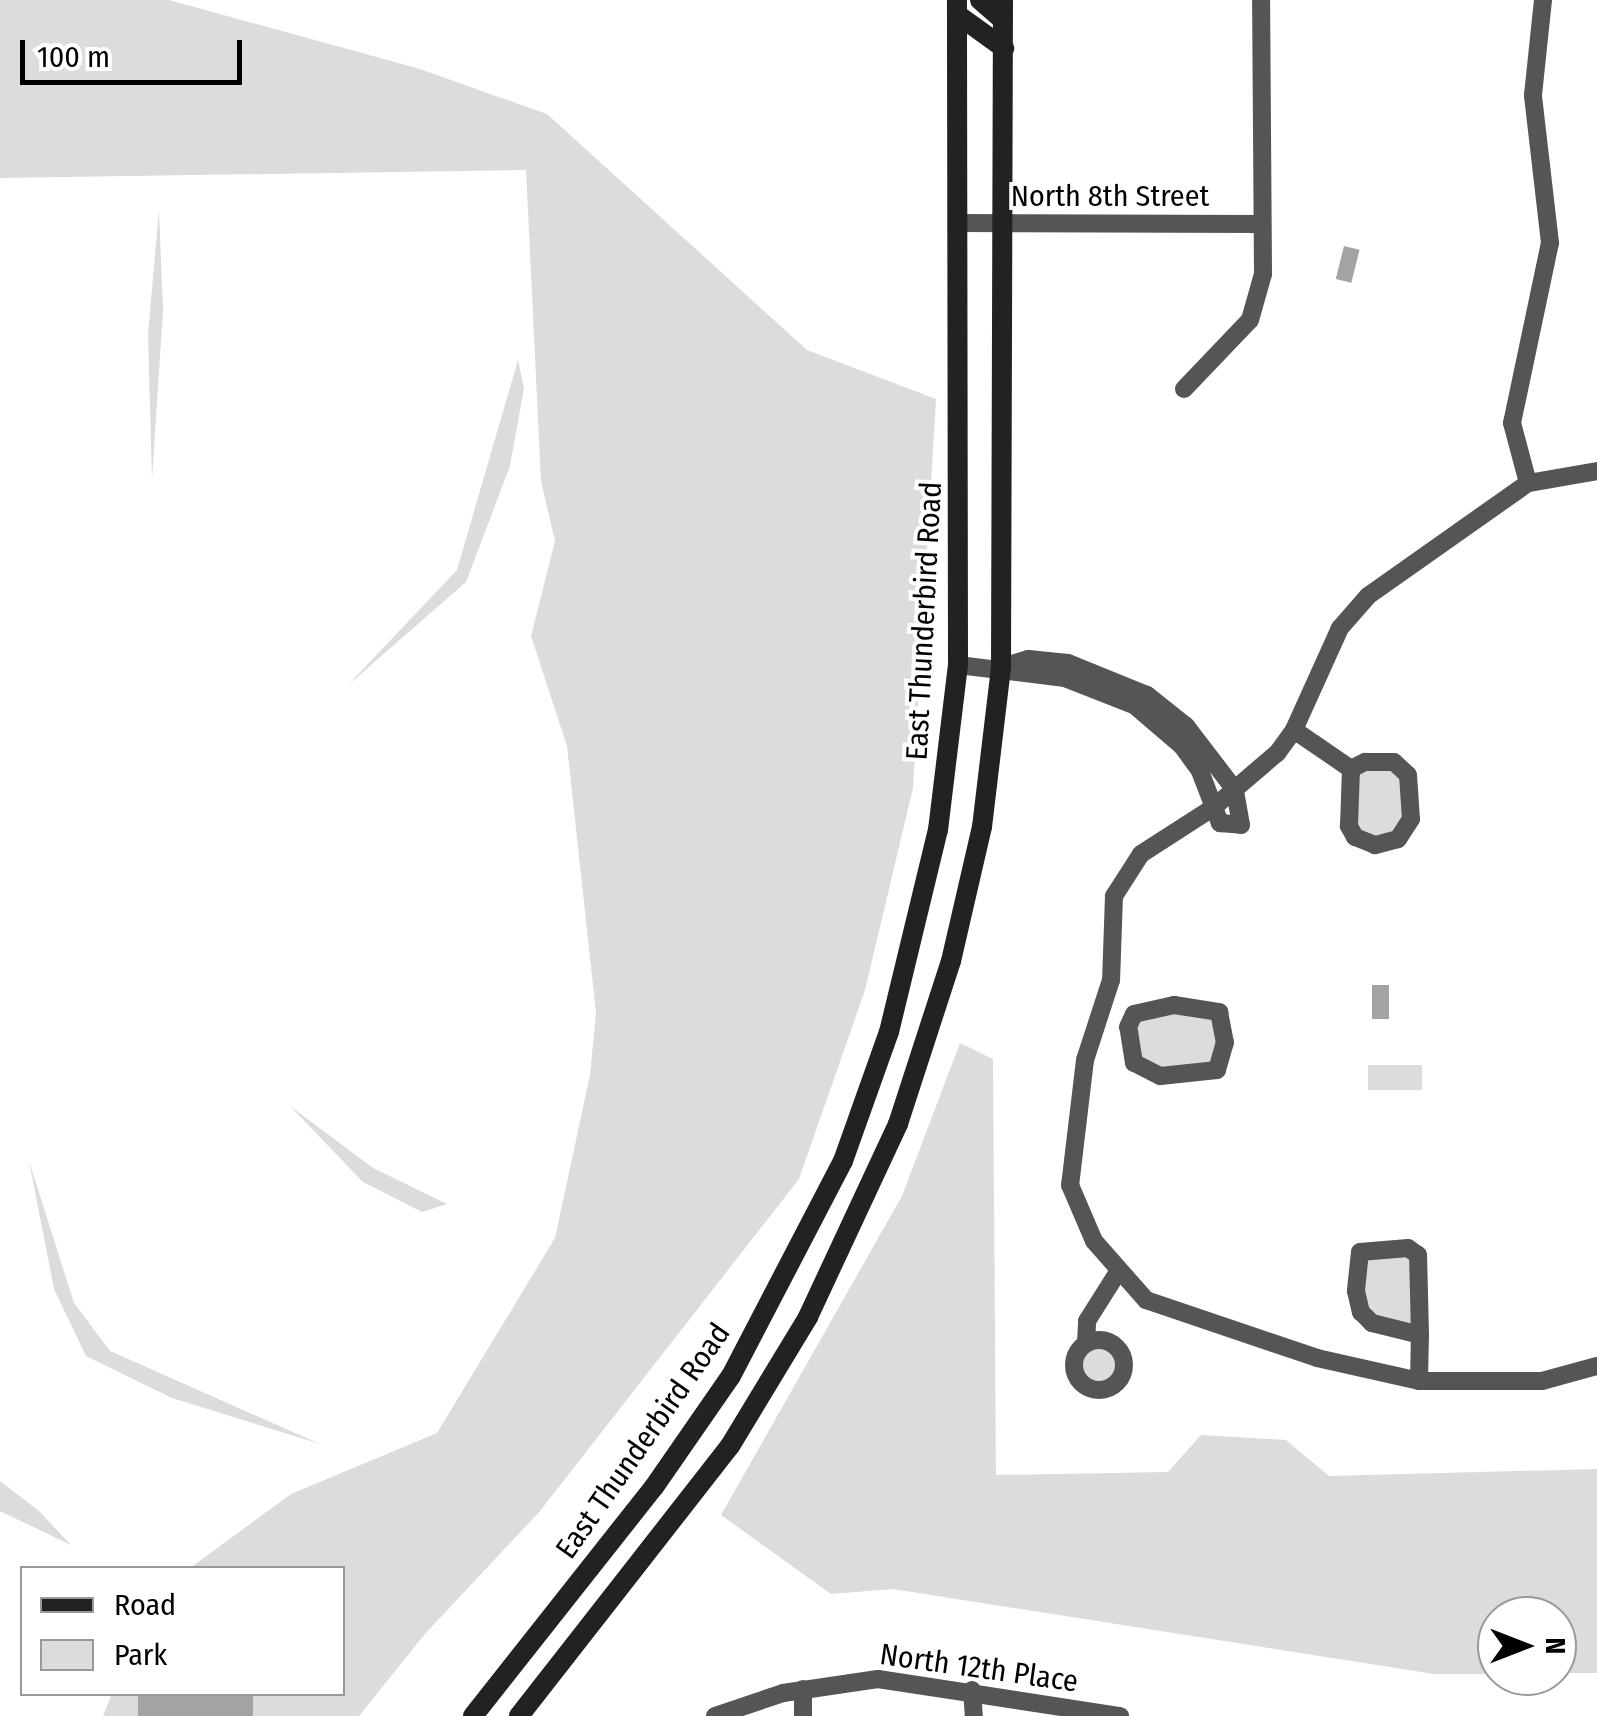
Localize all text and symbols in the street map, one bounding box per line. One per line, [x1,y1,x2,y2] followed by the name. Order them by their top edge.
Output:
[25,20,248,82] scale bar
[37,39,110,75] text: 100 m
[1011,178,1209,214] street label: North 8th Street
[899,481,949,761] street label: East Thunderbird Road
[548,1316,738,1566] street label: East Thunderbird Road
[20,1566,345,1696] legend
[114,1587,176,1623] text: Road
[1477,1596,1577,1696] north arrow
[878,1636,1080,1700] street label: North 12th Place
[114,1637,167,1673] text: Park
[1539,1638,1572,1654] text: N

